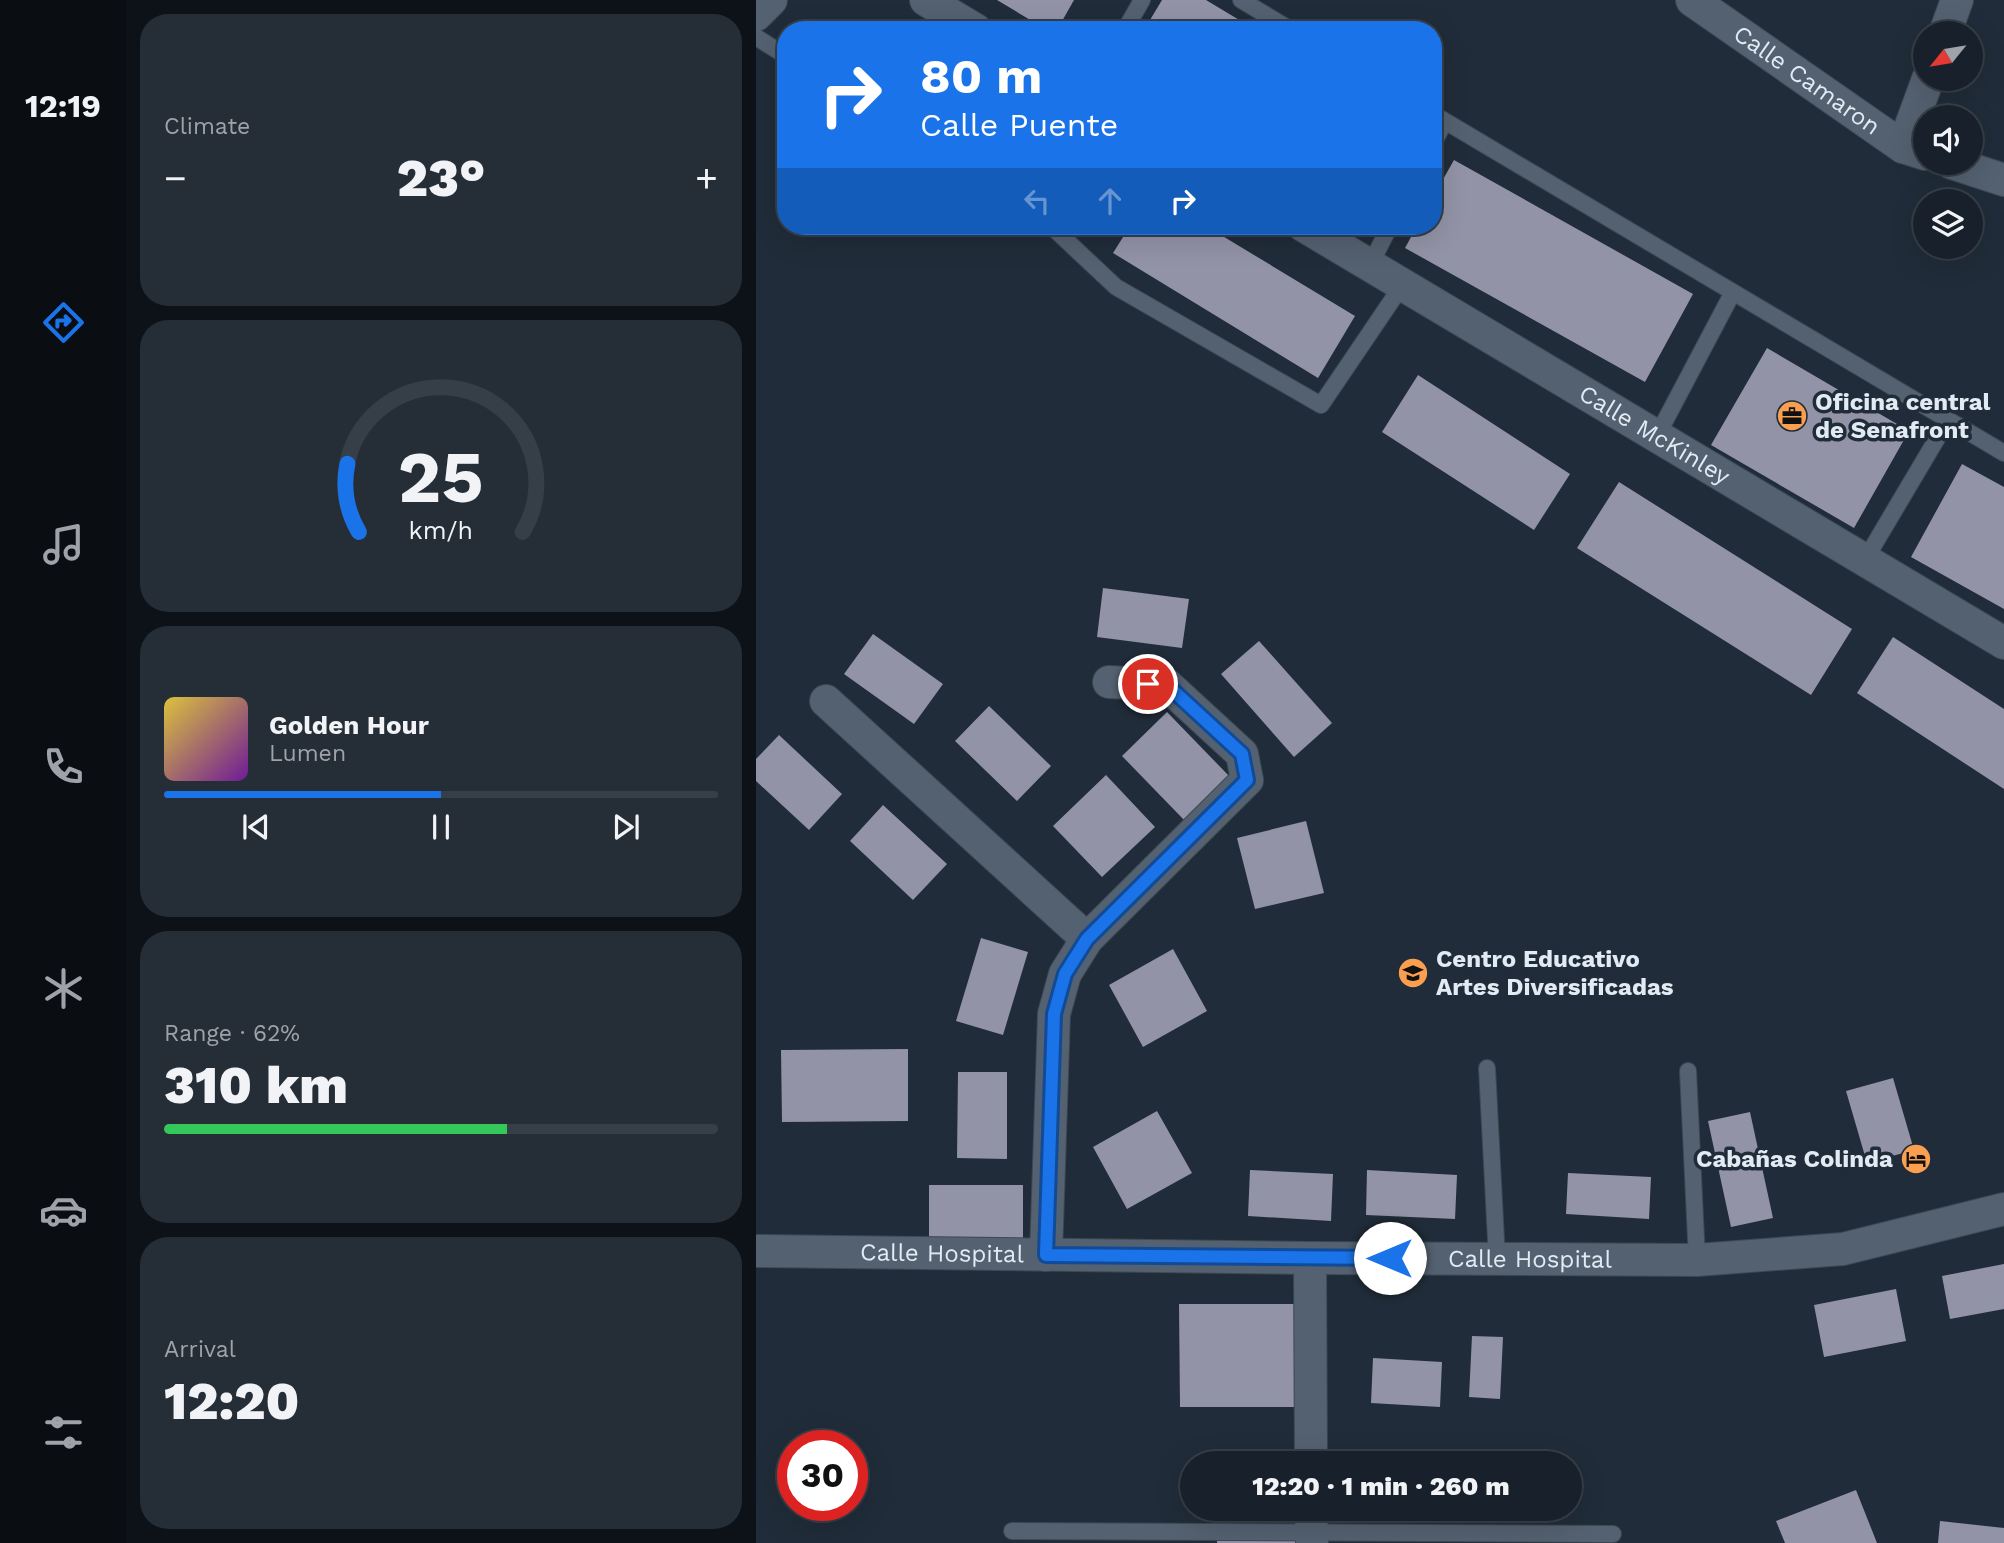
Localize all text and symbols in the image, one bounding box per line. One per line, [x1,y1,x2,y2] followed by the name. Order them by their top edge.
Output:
[1728,19,1885,141] street label: Calle Camaron
[1913,21,1983,91] north arrow
[1913,21,1983,259] map controls
[920,47,1042,105] text: 80 m
[805,49,896,140] icon: right
[25,87,101,125] text: 12:19
[1913,105,1983,175] button: sound
[920,106,1118,144] text: Calle Puente
[164,113,250,140] text: Climate
[397,148,485,209] text: 23°
[164,156,187,200] text: −
[695,156,718,200] text: +
[1018,182,1056,220] icon: left
[1091,182,1129,220] icon: ahead
[1164,182,1202,220] icon: right
[1913,189,1983,259] button: layers
[39,298,88,347] icon: directions
[1574,379,1735,491] street label: Calle McKinley
[1815,388,1991,444] place label: Oficina central de Senafront
[1775,399,1809,433] office icon: Oficina central de Senafront
[398,434,484,520] text: 25
[409,515,473,544] text: km/h
[39,520,88,569] icon: music
[1118,654,1178,714] pin
[1129,665,1167,703] icon: arrive
[269,710,429,740] text: Golden Hour
[269,740,346,767] text: Lumen
[39,742,88,791] icon: phone
[237,808,275,846] icon: previous
[422,808,460,846] icon: pause
[607,808,645,846] icon: next
[1436,945,1674,1001] place label: Centro Educativo Artes Diversificadas
[1396,956,1430,990] school or university icon: Centro Educativo Artes Diversificadas
[39,964,88,1013] icon: climate
[164,1020,300,1047] text: Range · 62%
[164,1055,348,1116] text: 310 km
[1899,1142,1933,1176] hotel icon: Cabañas Colinda
[1696,1145,1893,1173] place label: Cabañas Colinda
[39,1186,88,1235] icon: car
[1353,1221,1427,1295] position arrow
[860,1238,1025,1268] street label: Calle Hospital
[1448,1245,1613,1274] street label: Calle Hospital
[164,1336,236,1363] text: Arrival
[164,1371,299,1432] text: 12:20
[39,1408,88,1457] icon: filters
[777,1430,868,1521] speed limit sign: 30
[1252,1471,1510,1501] text: 12:20 · 1 min · 260 m

